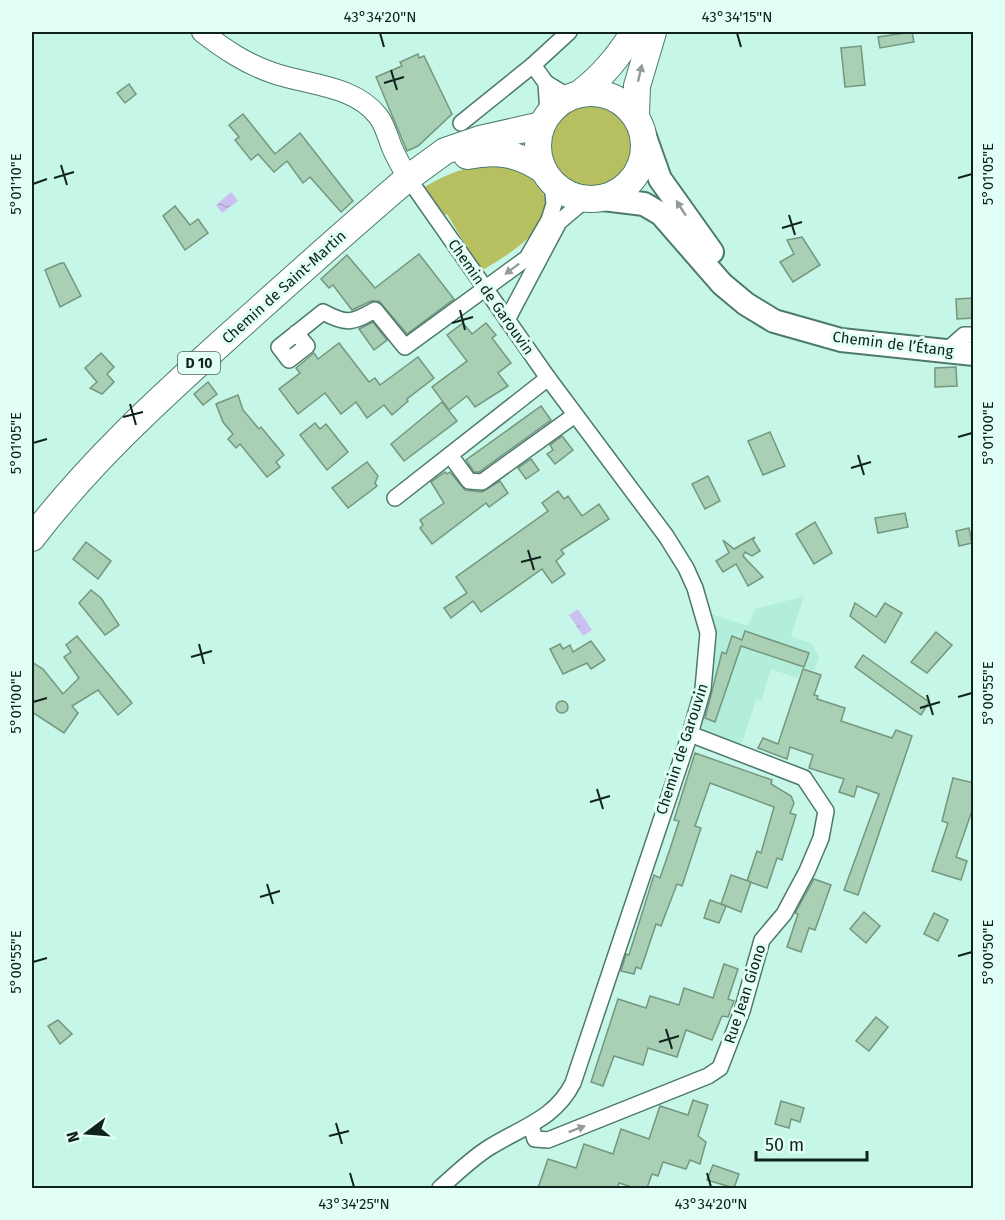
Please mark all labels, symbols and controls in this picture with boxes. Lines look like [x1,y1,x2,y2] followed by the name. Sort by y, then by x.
[344,8,416,26] text: 43°34'20"N
[702,8,772,26] text: 43°34'15"N
[635,63,645,82] one-way arrow
[979,143,997,205] text: 5°01'05"E
[7,153,25,215] text: 5°01'10"E
[675,200,686,217] one-way arrow
[218,227,350,347] street label: Chemin de Saint-Martin
[444,236,538,358] street label: Chemin de Garouvin
[504,263,520,275] one-way arrow
[832,328,955,360] street label: Chemin de l’Étang
[178,352,220,374] road number: D 10
[979,401,997,465] text: 5°01'00"E
[7,412,25,474] text: 5°01'05"E
[979,661,997,725] text: 5°00'55"E
[7,670,25,734] text: 5°01'00"E
[652,681,712,817] street label: Chemin de Garouvin
[979,920,997,984] text: 5°00'50"E
[7,930,25,994] text: 5°00'55"E
[720,942,770,1046] street label: Rue Jean Giono
[57,1103,117,1163] north arrow
[569,1124,587,1134] one-way arrow
[756,1124,867,1162] scale bar
[62,1129,84,1145] text: N
[765,1134,804,1156] text: 50 m
[318,1195,390,1213] text: 43°34'25"N
[675,1195,747,1213] text: 43°34'20"N

